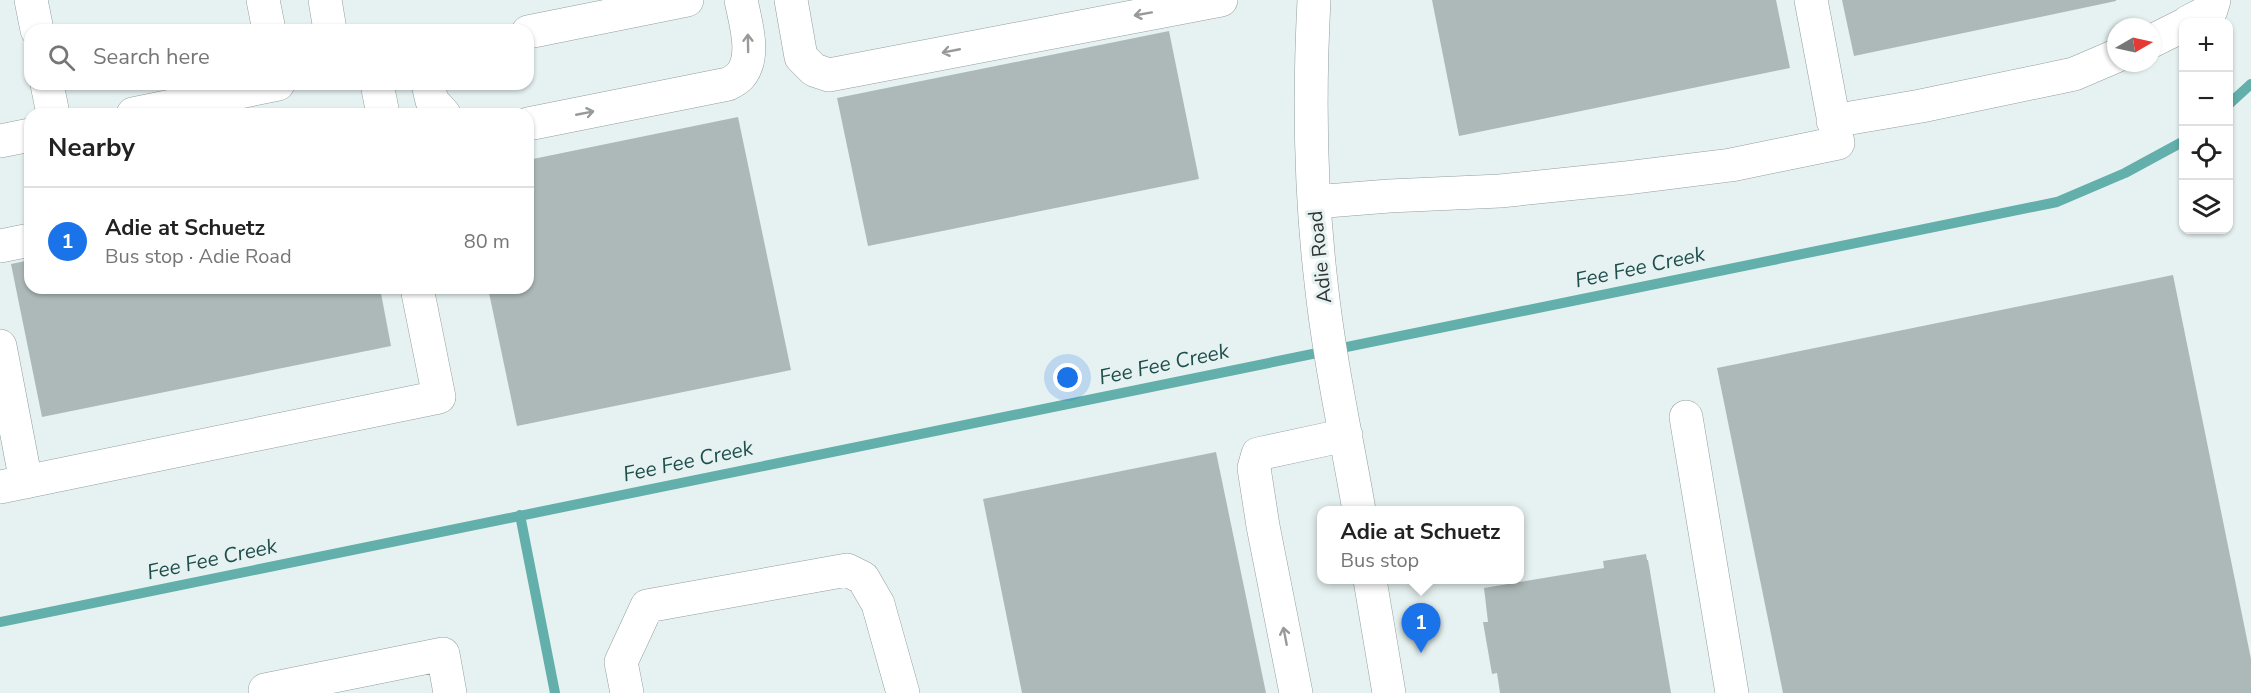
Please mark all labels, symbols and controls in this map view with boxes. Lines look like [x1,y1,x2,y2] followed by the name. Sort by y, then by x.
[1133,9,1153,20] one-way arrow
[2107,18,2161,72] north arrow
[2179,18,2233,234] map controls
[2179,18,2233,72] button: +
[24,24,534,90] search box
[742,34,753,54] one-way arrow
[45,41,78,74] icon: search
[93,42,210,72] text: Search here
[942,46,961,57] one-way arrow
[2179,72,2233,126] button: −
[575,107,595,118] one-way arrow
[2179,126,2233,180] button: locate
[48,130,135,165] text: Nearby
[2179,180,2233,234] button: layers
[1302,209,1338,305] street label: Adie Road
[105,213,265,243] text: Adie at Schuetz
[62,228,74,255] text: 1
[464,228,510,255] text: 80 m
[1573,239,1708,294] water label: Fee Fee Creek
[105,243,292,270] text: Bus stop · Adie Road
[1097,336,1232,391] water label: Fee Fee Creek
[1053,363,1082,392] your location
[621,433,756,488] water label: Fee Fee Creek
[1317,506,1524,584] popup
[1340,517,1501,547] text: Adie at Schuetz
[145,531,280,586] water label: Fee Fee Creek
[1340,547,1419,574] text: Bus stop
[1402,604,1440,653] pin: 1
[1279,626,1290,646] one-way arrow

